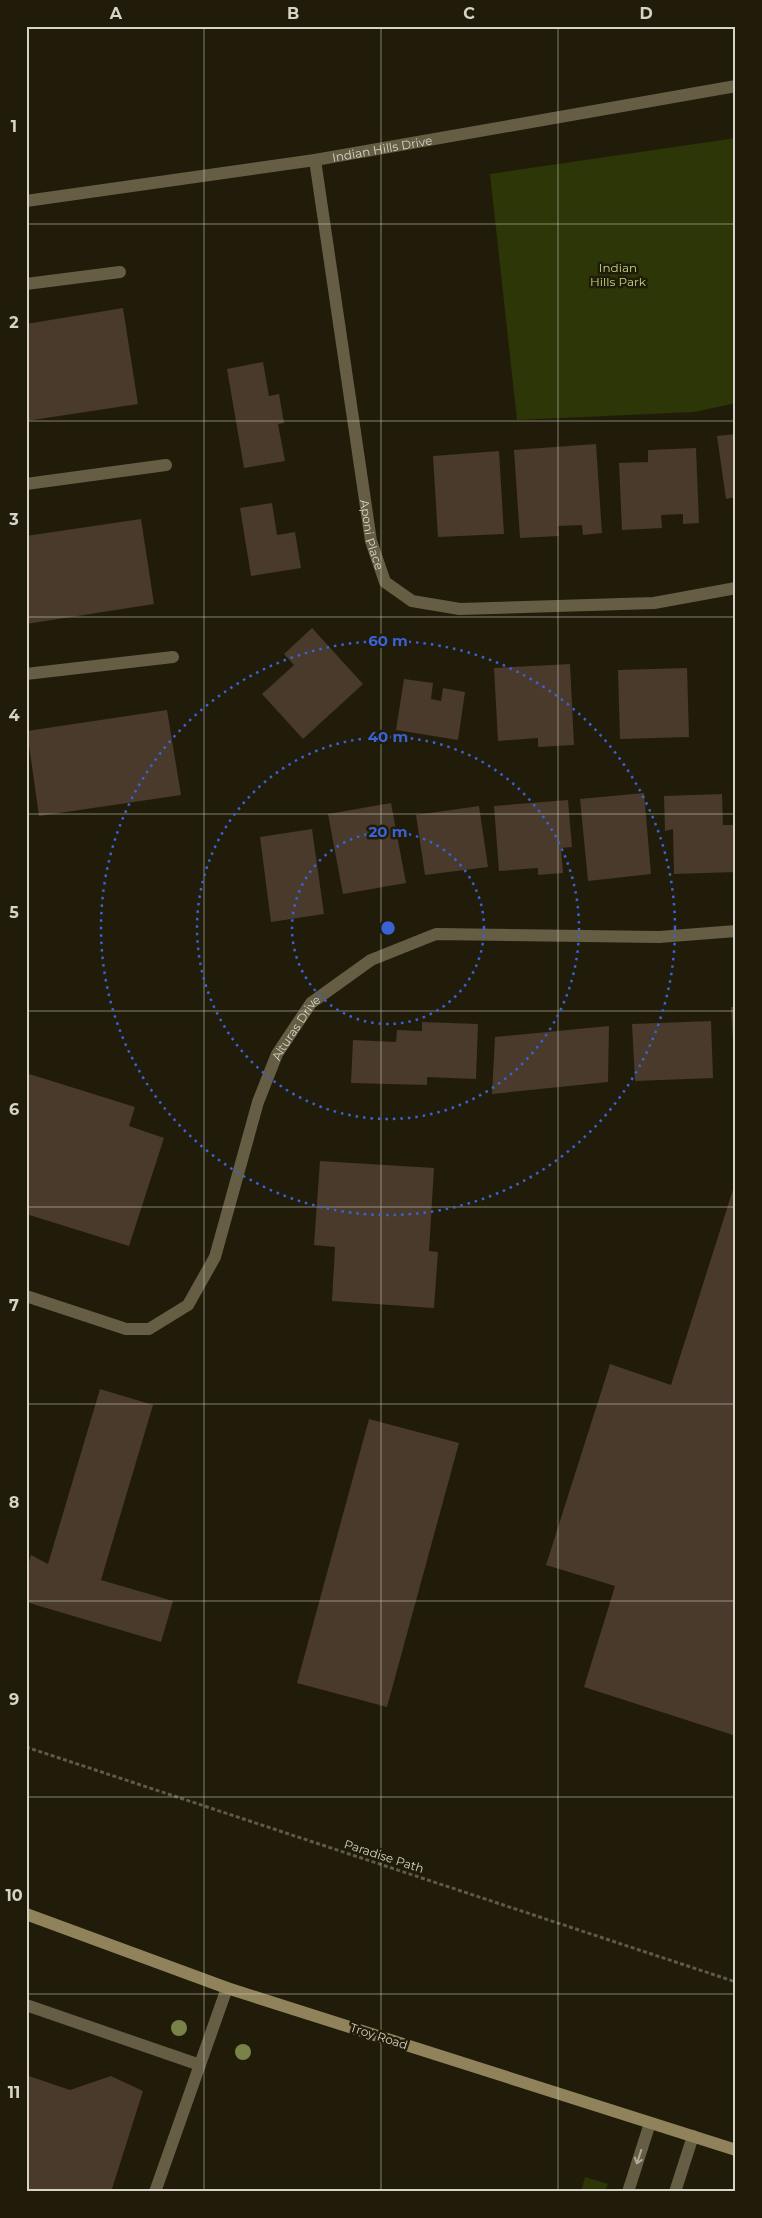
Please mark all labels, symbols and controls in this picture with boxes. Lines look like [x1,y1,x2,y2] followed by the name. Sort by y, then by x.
[109,4,123,23] text: A
[287,4,299,23] text: B
[463,4,475,23] text: C
[639,4,653,23] text: D
[11,117,17,136] text: 1
[331,132,433,164] street label: Indian Hills Drive
[590,260,647,289] park label: Indian Hills Park
[9,313,19,332] text: 2
[357,498,388,572] street label: Aponi Place
[8,510,19,529] text: 3
[368,631,408,650] text: 60 m
[8,706,20,725] text: 4
[368,727,408,746] text: 40 m
[368,822,408,841] text: 20 m
[9,903,19,922] text: 5
[379,919,397,937] centre of rings
[268,991,323,1062] street label: Alturas Drive
[9,1100,19,1119] text: 6
[9,1296,19,1315] text: 7
[9,1493,19,1512] text: 8
[9,1690,19,1709] text: 9
[342,1836,426,1876] street label: Paradise Path
[5,1886,23,1905] text: 10
[348,2020,410,2052] street label: Troy Road
[8,2083,20,2102] text: 11
[633,2149,643,2165] one-way arrow

